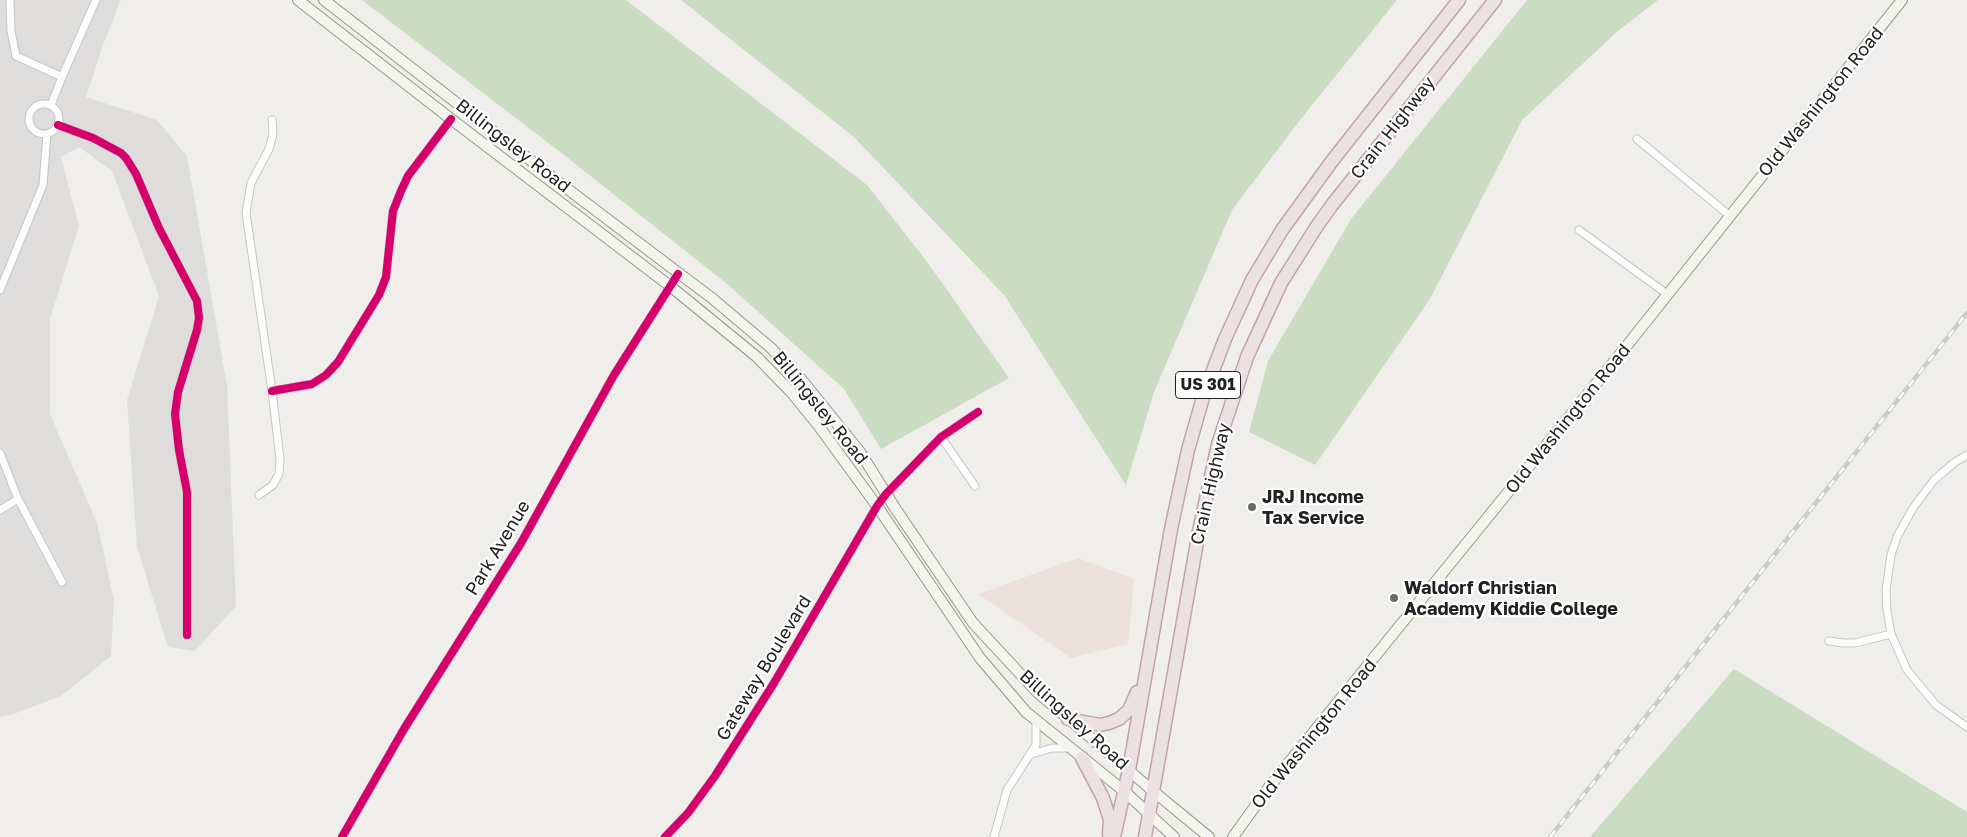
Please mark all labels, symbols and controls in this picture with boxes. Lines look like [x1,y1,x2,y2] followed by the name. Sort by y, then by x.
[1754,23,1888,181] street label: Old Washington Road
[1346,72,1440,184] street label: Crain Highway
[451,95,575,197] street label: Billingsley Road
[1501,340,1635,498] street label: Old Washington Road
[768,347,872,469] street label: Billingsley Road
[1176,372,1240,398] road number: US 301
[1187,421,1235,547] street label: Crain Highway
[1262,486,1364,528] place label: JRJ Income Tax Service
[461,497,535,599] street label: Park Avenue
[1246,501,1258,513] marker: JRJ Income Tax Service
[1404,577,1618,620] place label: Waldorf Christian Academy Kiddie College
[712,591,816,745] street label: Gateway Boulevard
[1388,592,1400,604] marker: Waldorf Christian Academy Kiddie College
[1247,655,1381,813] street label: Old Washington Road
[1015,665,1133,775] street label: Billingsley Road

